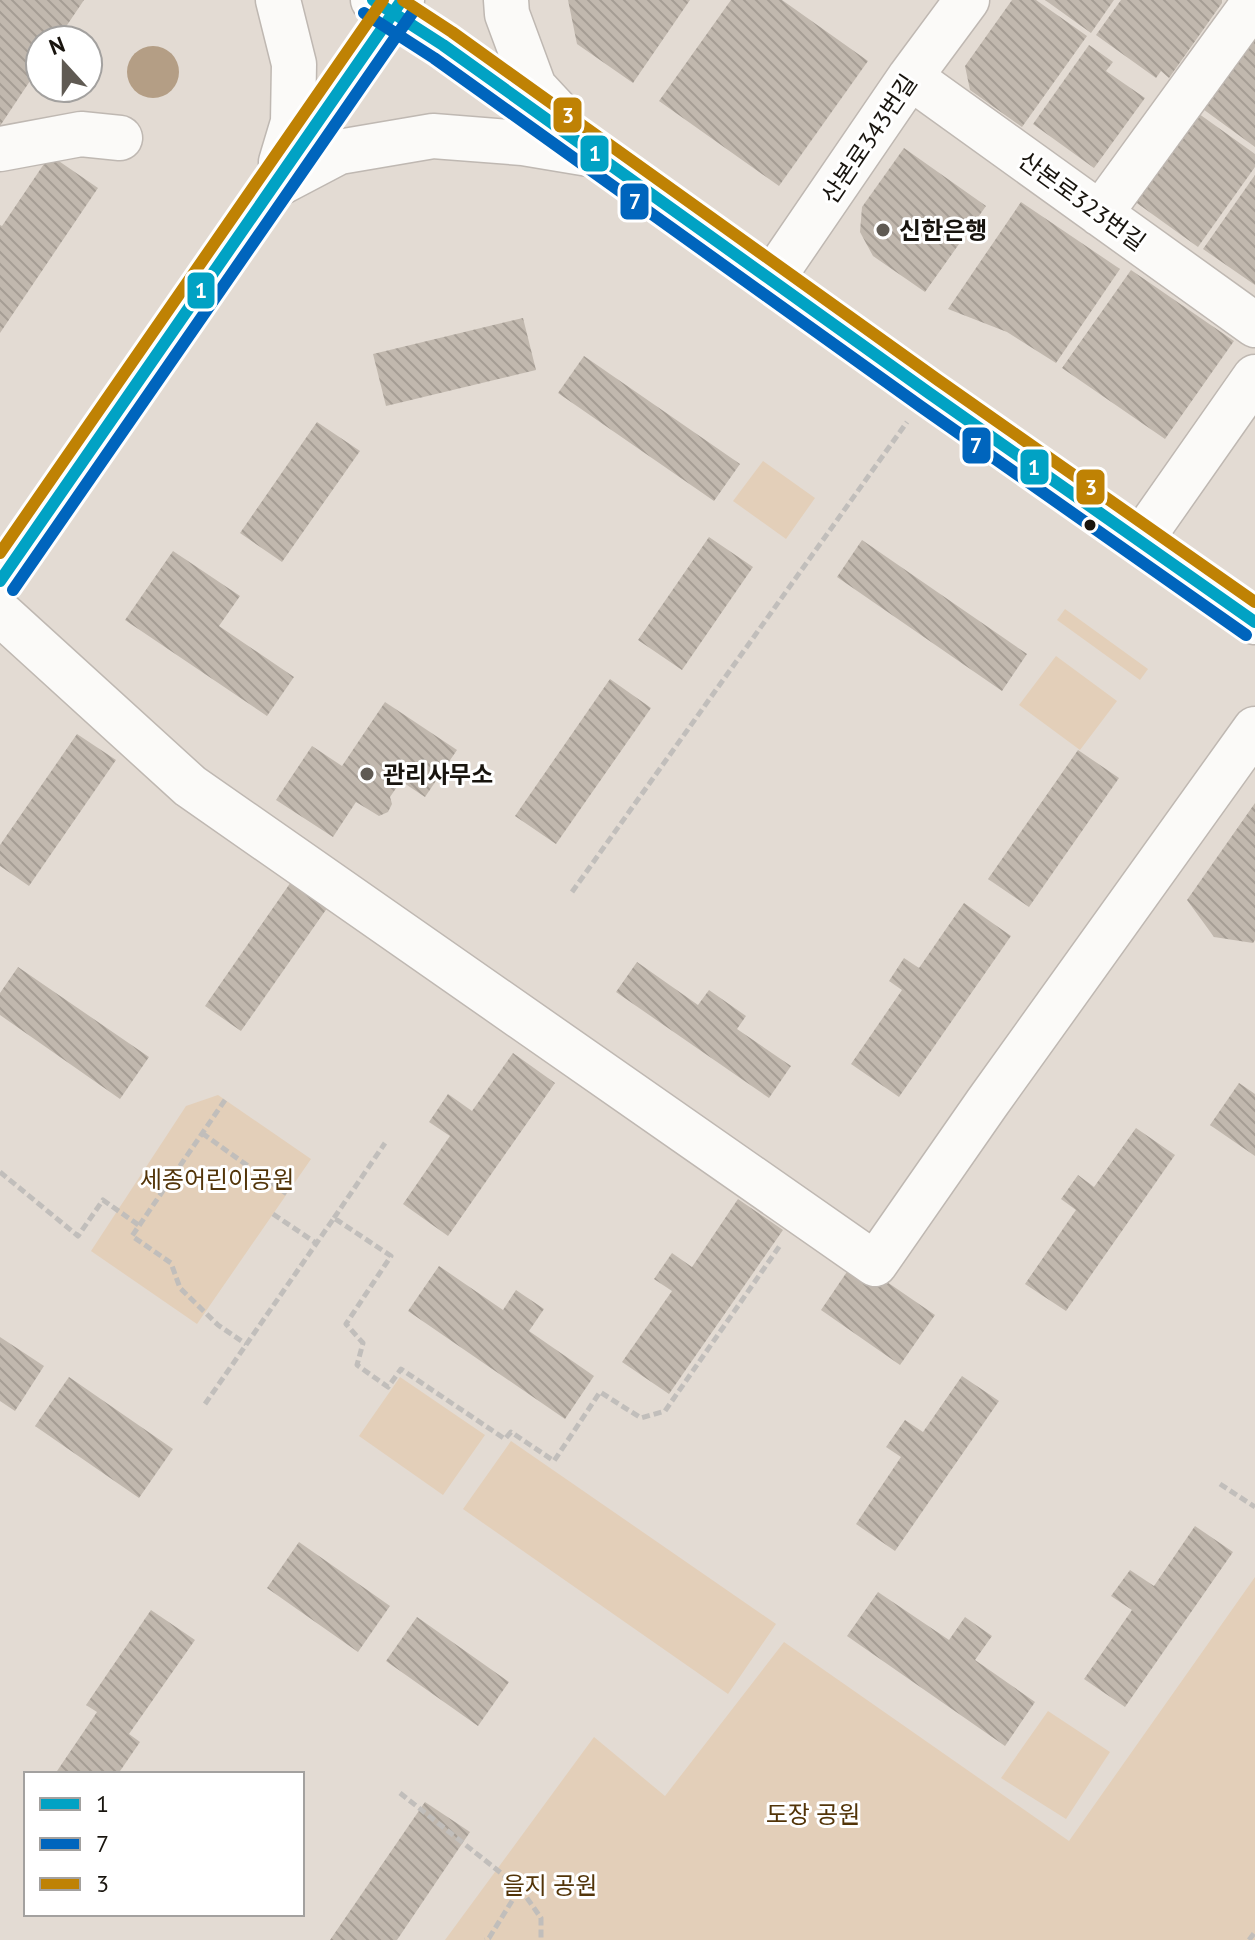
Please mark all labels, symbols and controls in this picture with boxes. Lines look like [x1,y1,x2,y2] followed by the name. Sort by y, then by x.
[24,24,104,104] north arrow
[45,30,69,61] text: N
[814,68,924,210] street label: 산본로343번길
[552,96,583,134] line badge: 3
[562,101,574,129] text: 3
[579,134,610,173] line badge: 1
[589,139,601,167] text: 1
[1012,144,1152,258] street label: 산본로323번길
[619,182,650,221] line badge: 7
[629,187,641,215] text: 7
[899,215,987,246] place label: 신한은행
[874,221,892,239] marker: 신한은행
[186,271,216,310] line badge: 1
[195,276,207,304] text: 1
[961,426,992,465] line badge: 7
[970,431,982,459] text: 7
[1019,448,1050,486] line badge: 1
[1028,453,1040,481] text: 1
[1075,468,1106,506] line badge: 3
[1085,473,1097,501] text: 3
[1082,517,1098,533] unlabelled marker
[383,759,493,790] place label: 관리사무소
[358,765,376,783] marker: 관리사무소
[140,1164,294,1195] park label: 세종어린이공원
[24,1772,304,1916] legend
[96,1788,109,1819] text: 1
[766,1799,860,1830] park label: 도장 공원
[96,1828,109,1859] text: 7
[96,1868,109,1899] text: 3
[503,1870,597,1901] park label: 을지 공원

